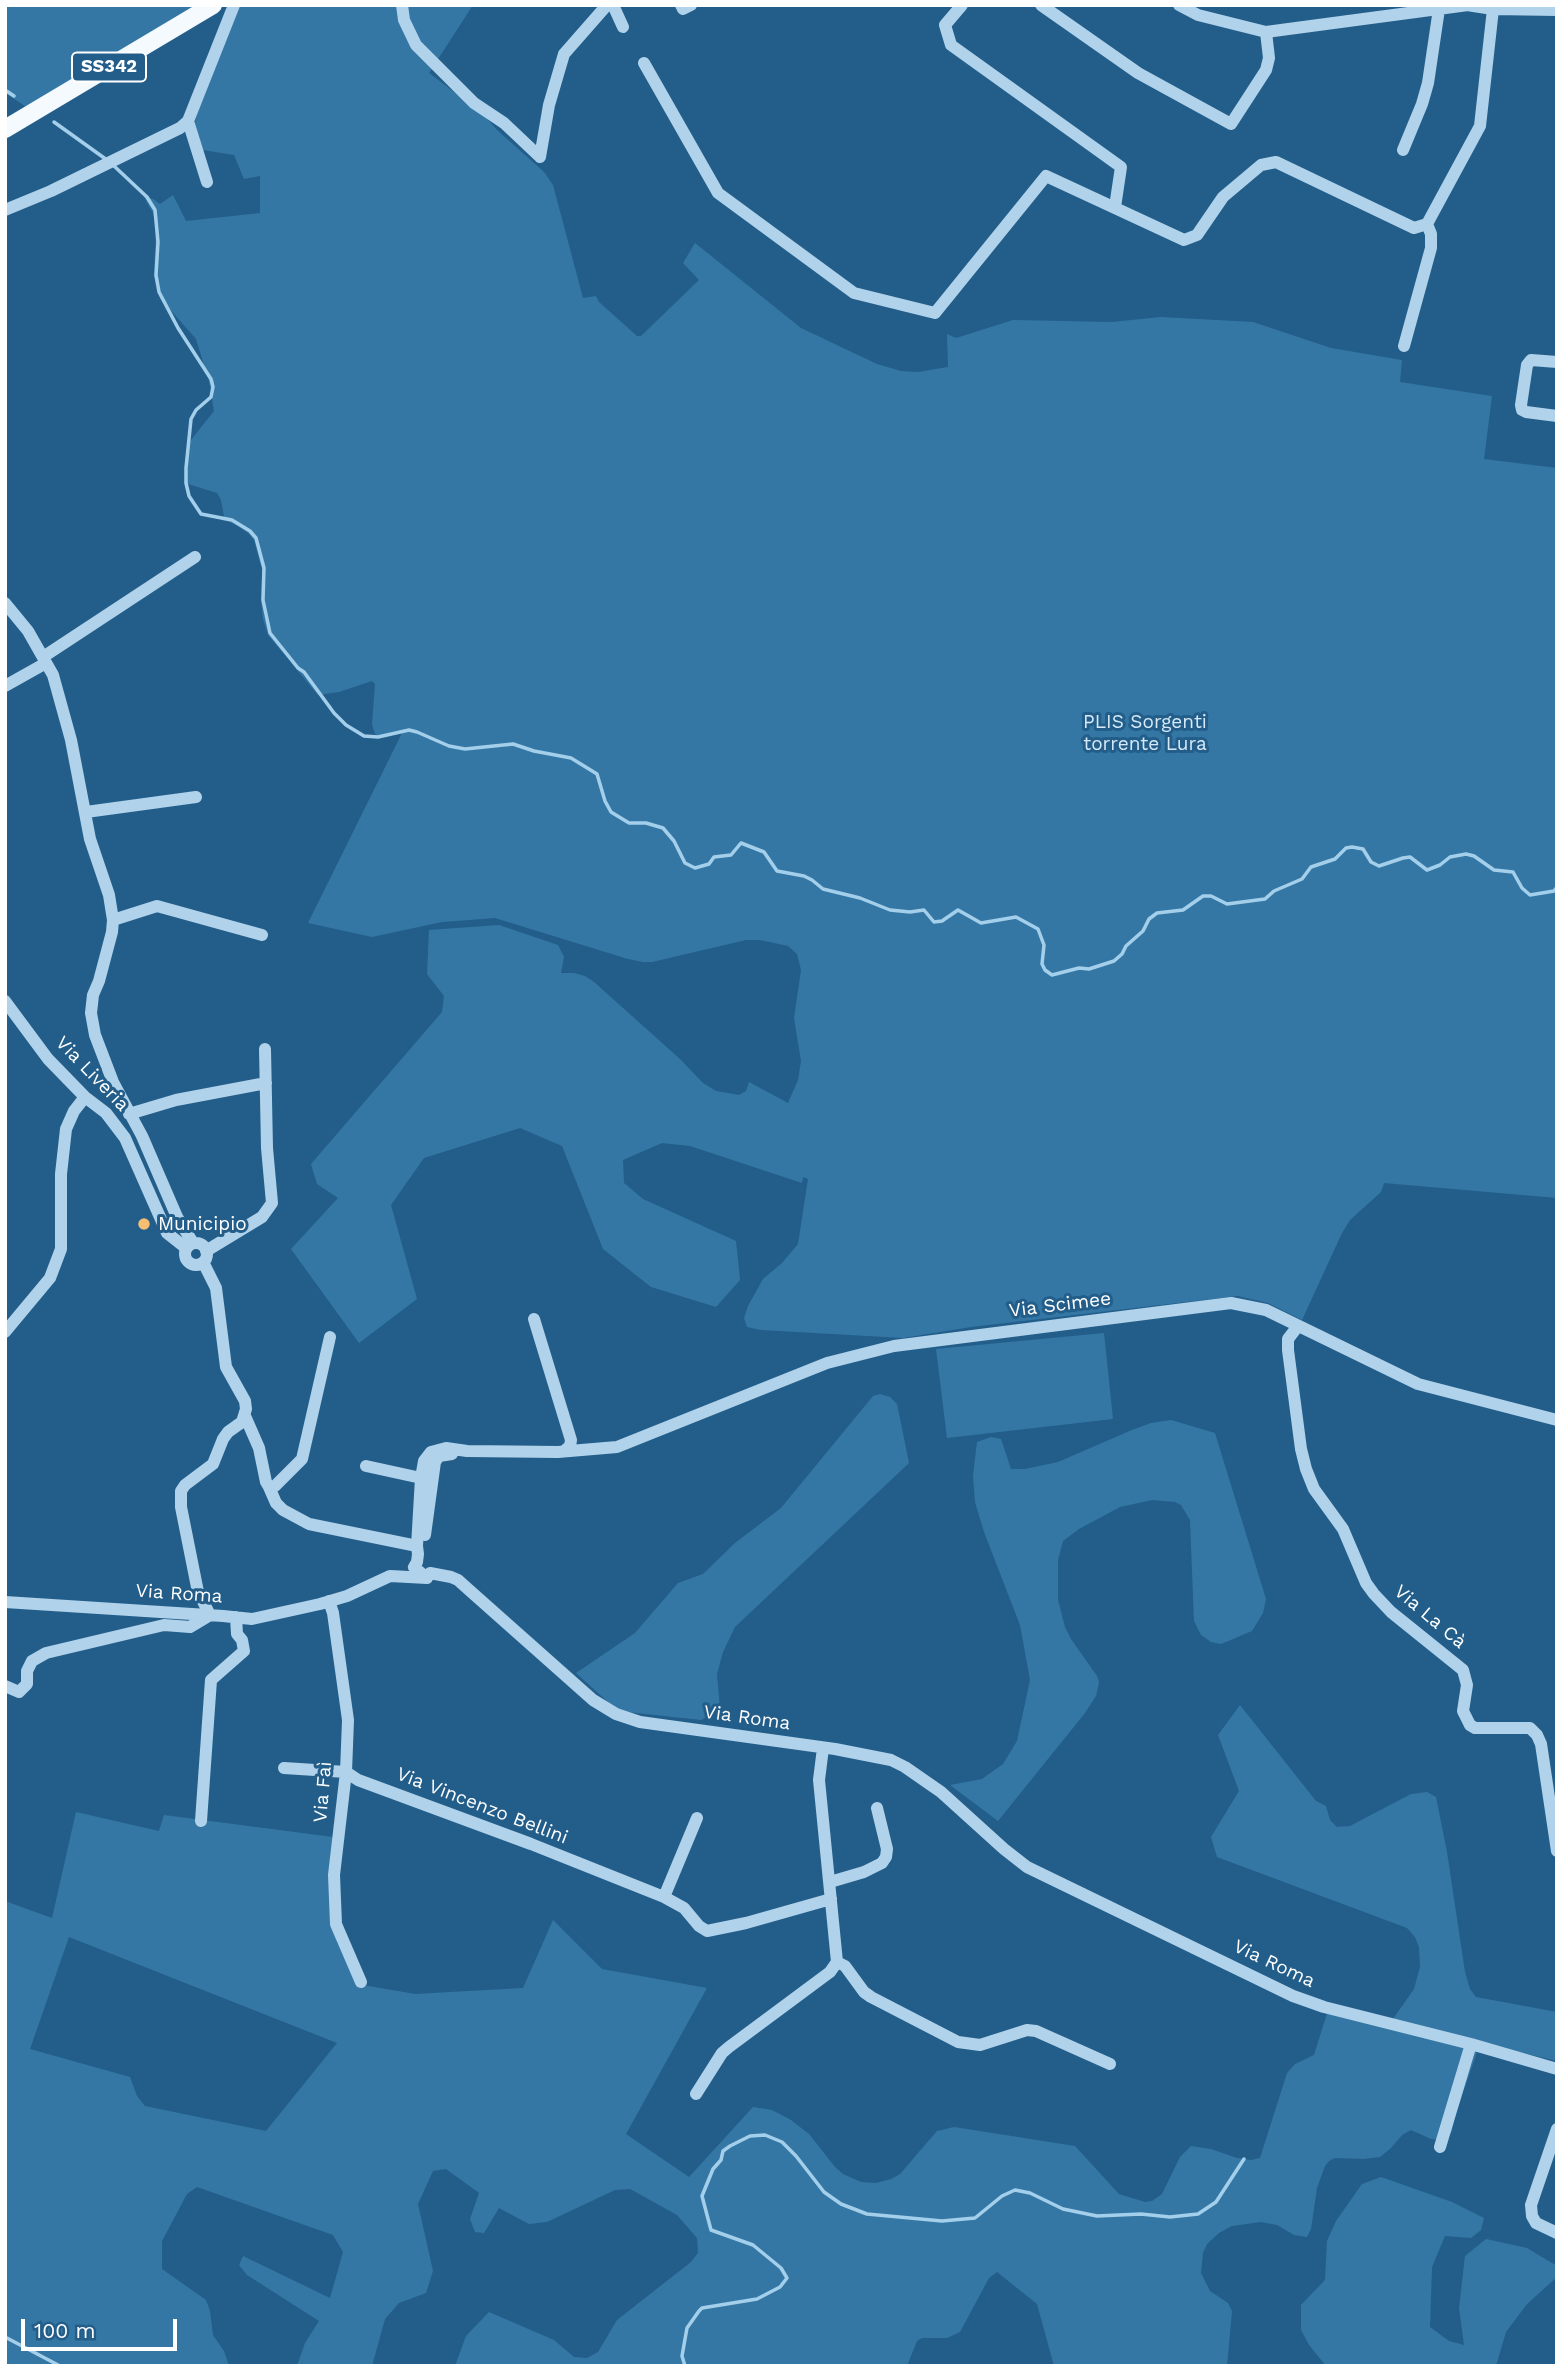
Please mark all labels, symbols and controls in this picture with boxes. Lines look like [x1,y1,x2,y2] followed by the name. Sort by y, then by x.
[72,52,146,82] road number: SS342
[1083,711,1207,755] park label: PLIS Sorgenti torrente Lura
[51,1032,133,1116] street label: Via Liveria
[158,1213,247,1235] place label: Municipio
[136,1216,152,1232] marker: Municipio
[1008,1287,1112,1323] street label: Via Scimee
[135,1580,223,1608] street label: Via Roma
[1389,1580,1471,1654] street label: Via La Cà
[702,1701,792,1735] street label: Via Roma
[309,1761,337,1823] street label: Via Faì
[393,1763,571,1849] street label: Via Vincenzo Bellini
[1230,1935,1318,1993] street label: Via Roma
[24,2304,180,2348] scale bar
[34,2318,96,2343] text: 100 m

